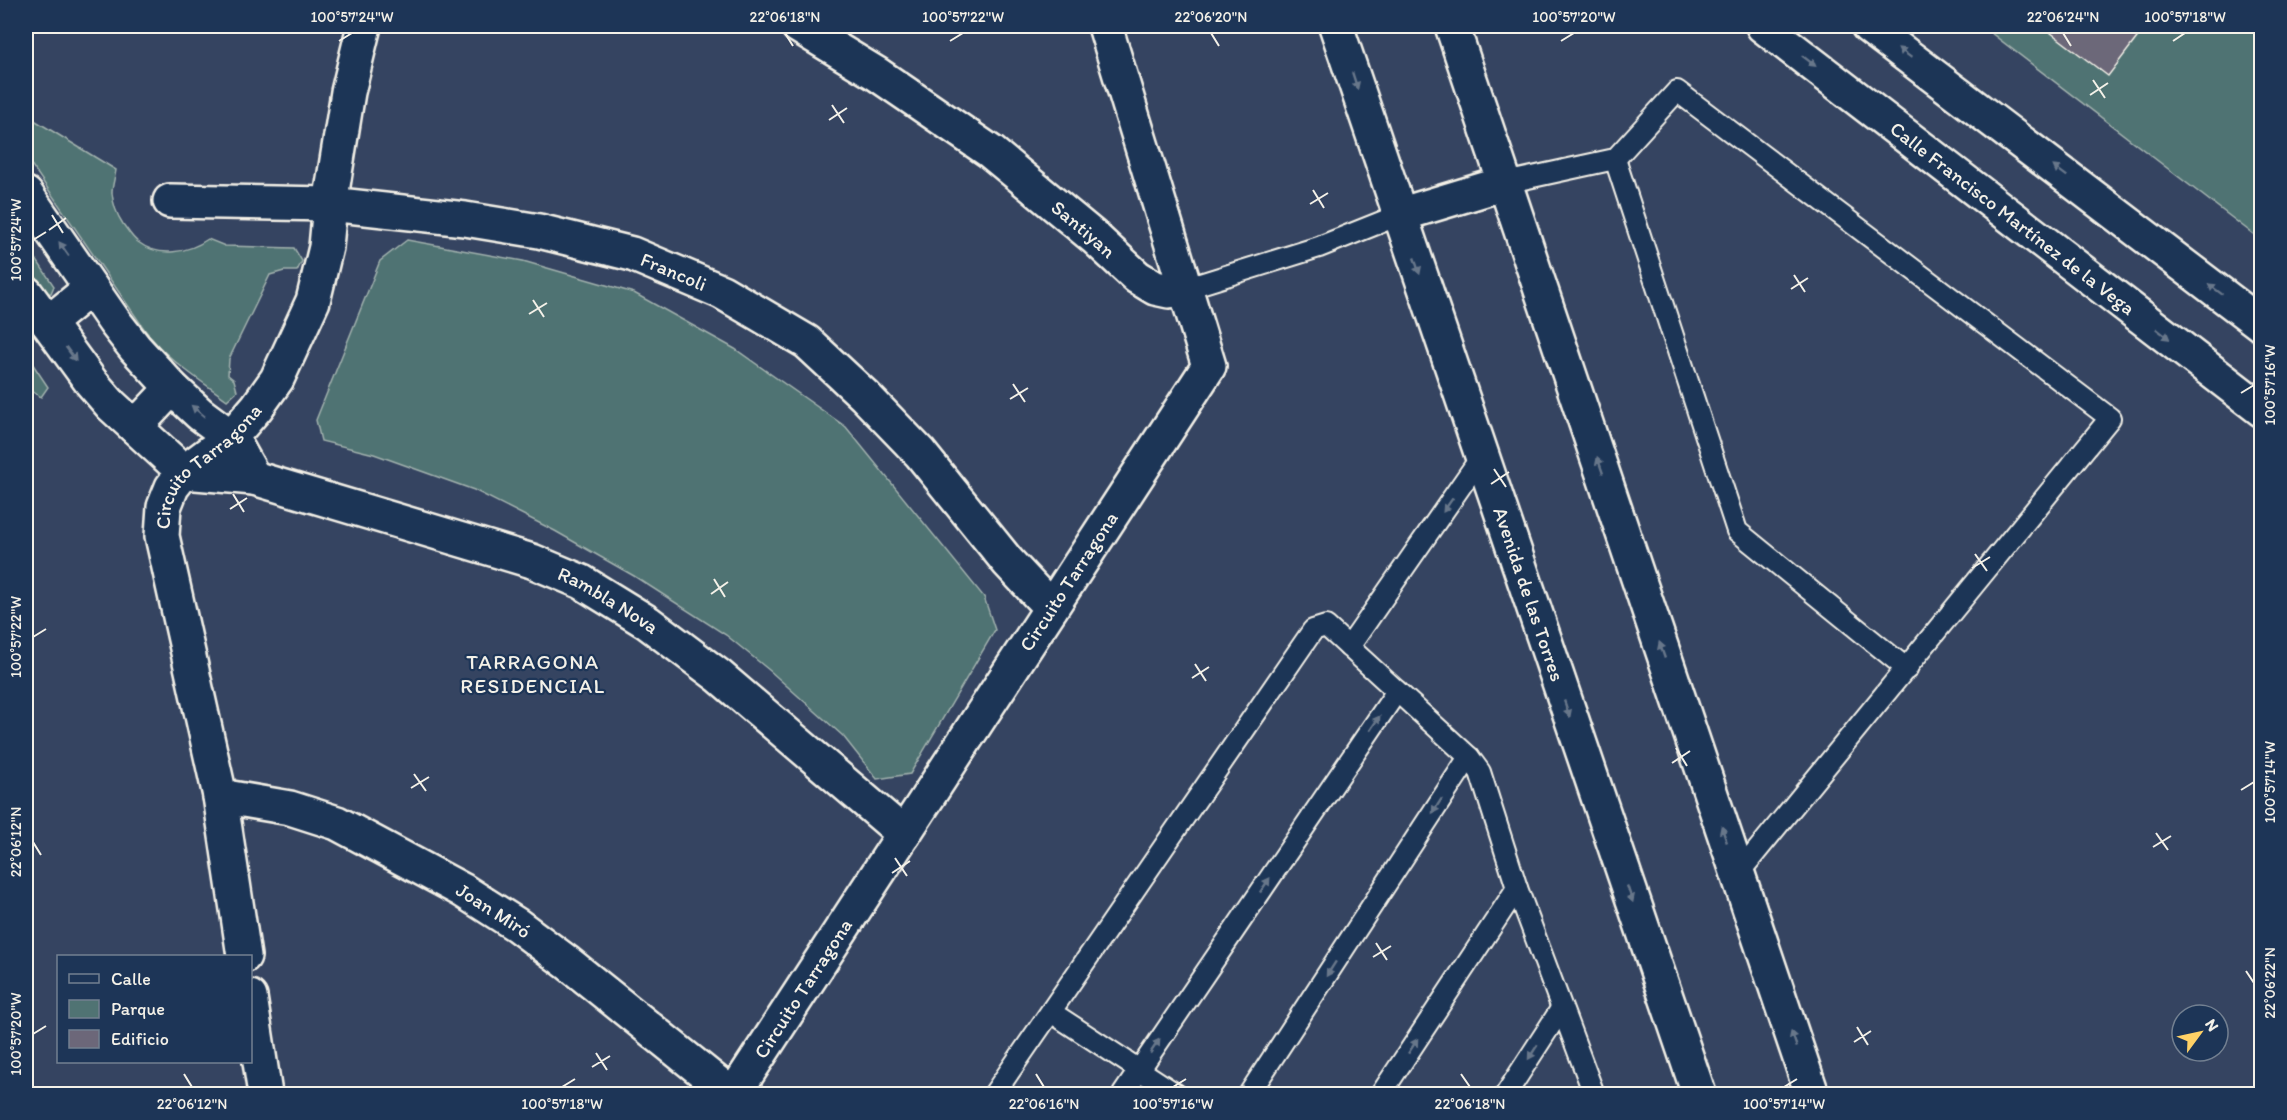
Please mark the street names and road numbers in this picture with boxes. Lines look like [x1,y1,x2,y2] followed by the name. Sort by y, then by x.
[1885,116,2140,320] street label: Calle Francisco Martínez de la Vega
[1047,195,1121,263] street label: Santiyan
[637,247,710,296] street label: Francoli
[150,398,267,530] street label: Circuito Tarragona
[1488,504,1570,684] street label: Avenida de las Torres
[1014,507,1123,656] street label: Circuito Tarragona
[554,561,664,639] street label: Rambla Nova
[452,878,536,943] street label: Joan Miró
[749,914,857,1063] street label: Circuito Tarragona

